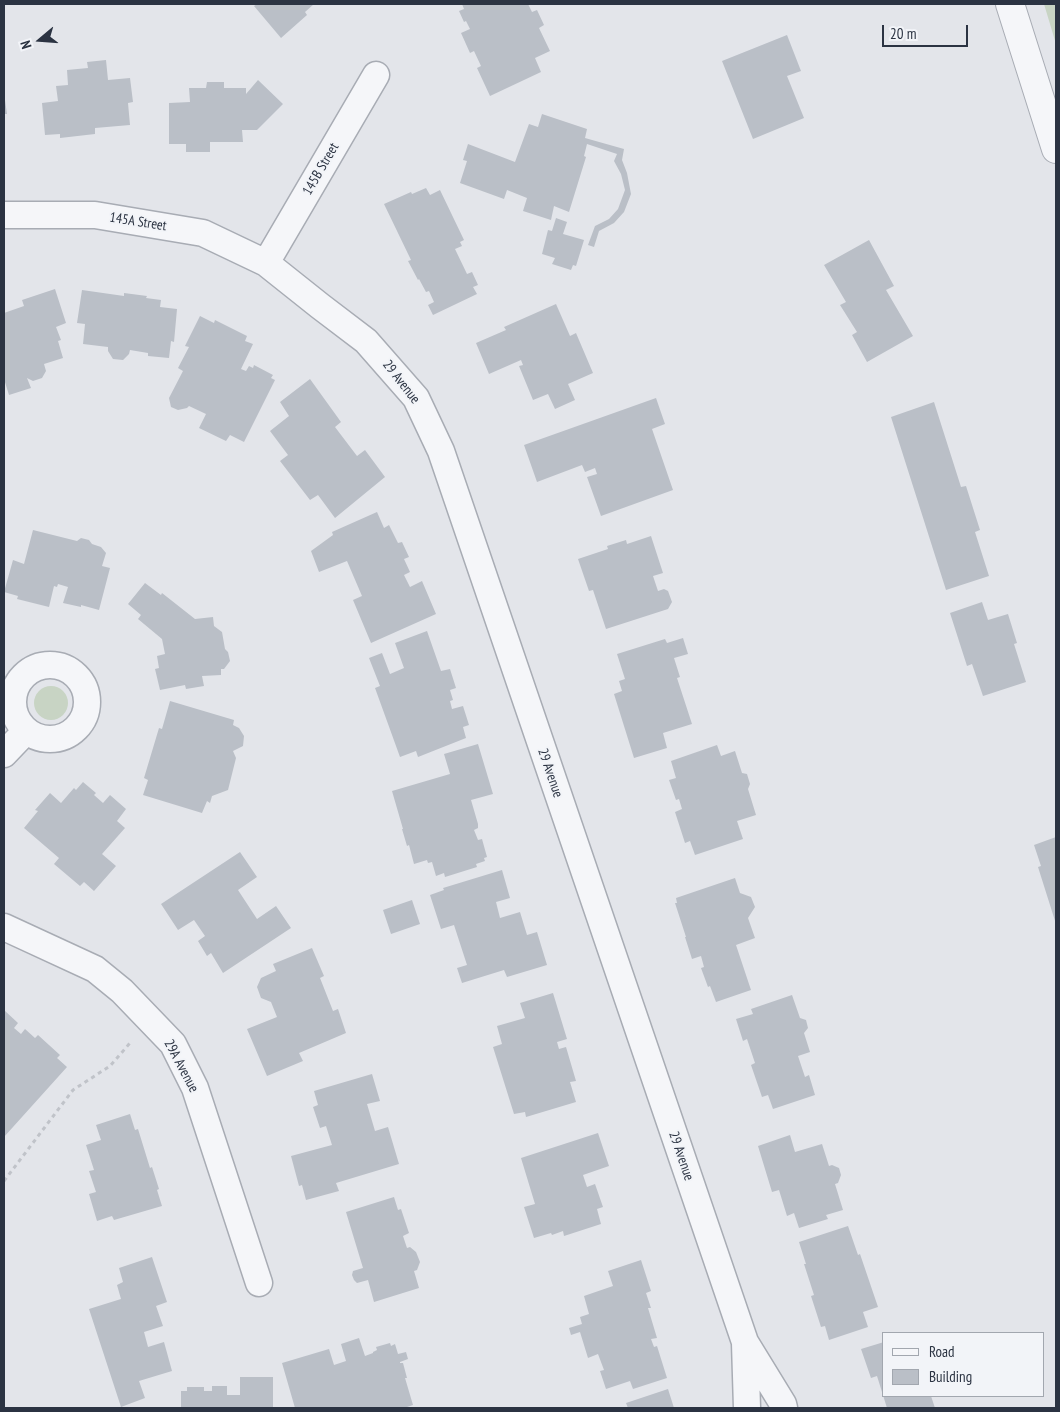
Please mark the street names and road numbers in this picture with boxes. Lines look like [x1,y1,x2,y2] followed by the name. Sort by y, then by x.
[299,140,343,198] street label: 145B Street
[108,209,168,235] street label: 145A Street
[379,357,423,407] street label: 29 Avenue
[534,746,566,800] street label: 29 Avenue
[160,1037,202,1095] street label: 29A Avenue
[665,1129,697,1183] street label: 29 Avenue

